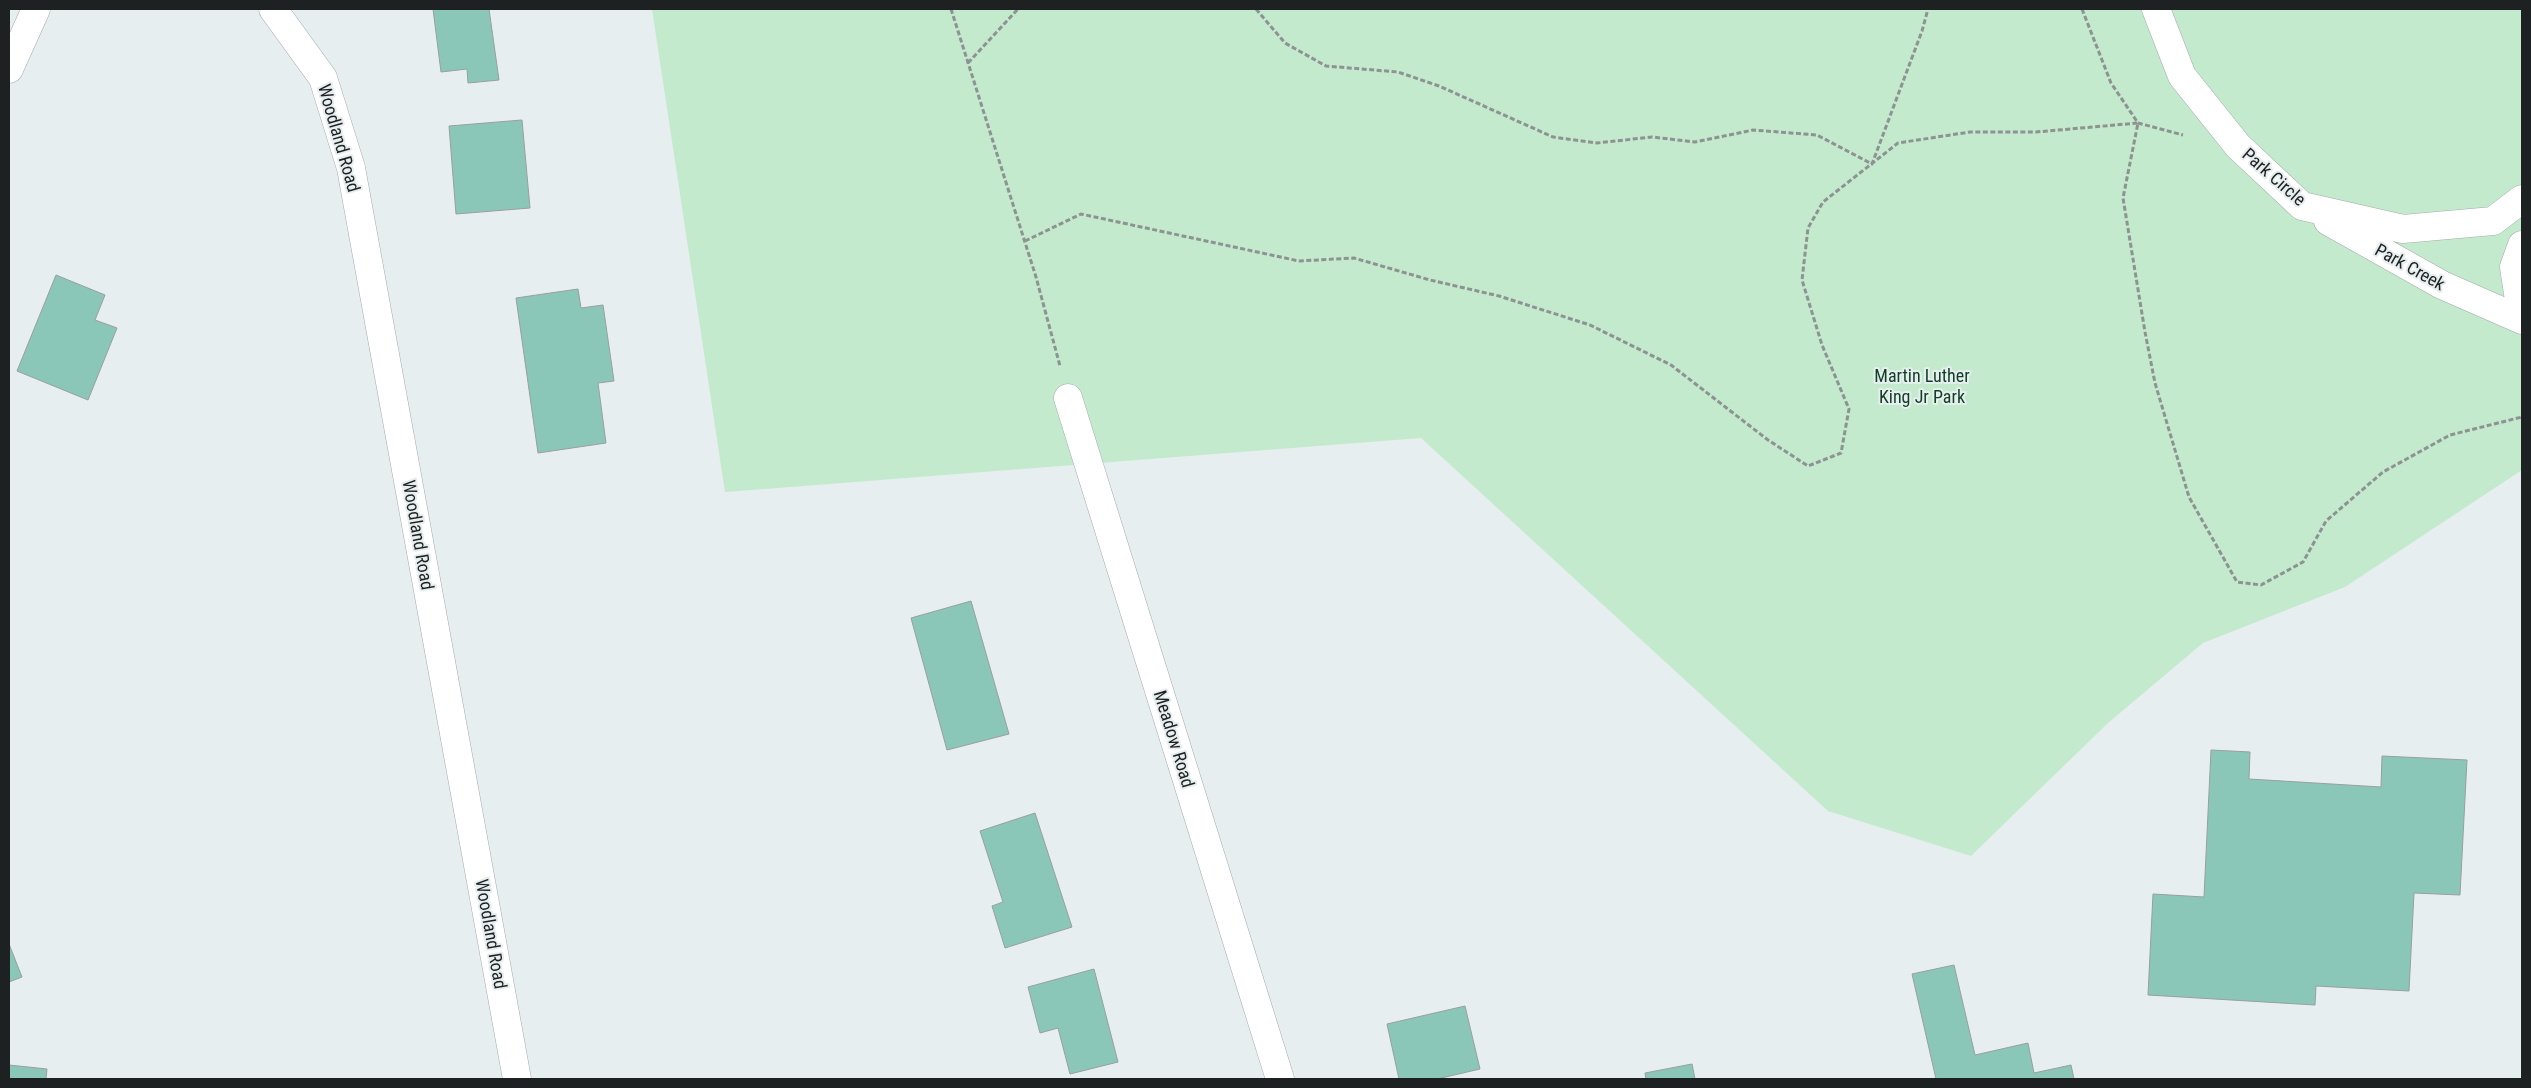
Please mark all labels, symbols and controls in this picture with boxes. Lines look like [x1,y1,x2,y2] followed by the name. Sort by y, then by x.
[314,82,365,194] street label: Woodland Road
[2238,144,2310,210] street label: Park Circle
[2372,239,2449,294] street label: Park Creek
[1874,365,1970,407] park label: Martin Luther King Jr Park
[399,478,438,591] street label: Woodland Road
[1150,688,1199,790] street label: Meadow Road
[472,877,511,990] street label: Woodland Road

